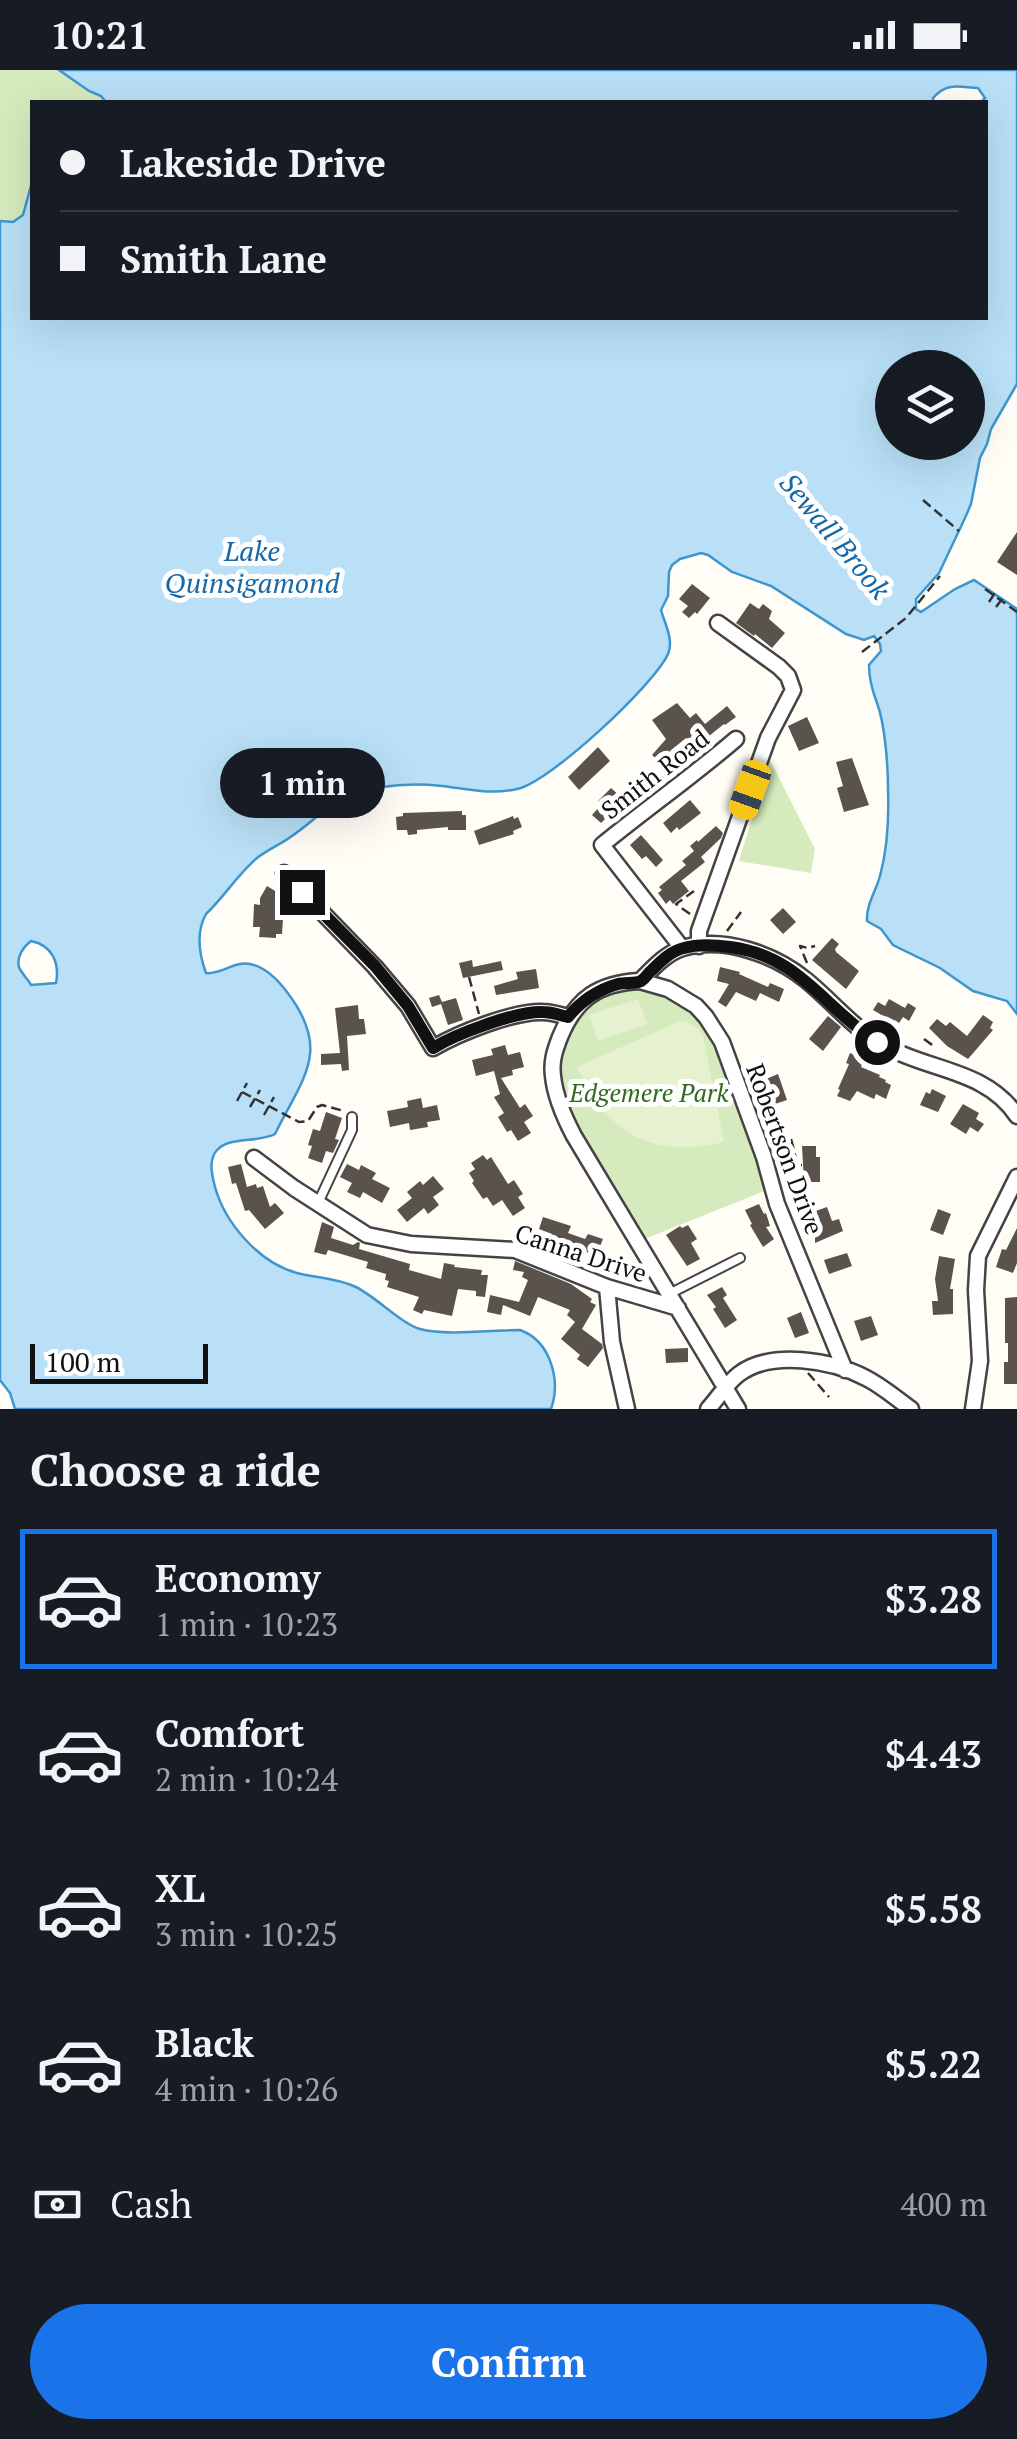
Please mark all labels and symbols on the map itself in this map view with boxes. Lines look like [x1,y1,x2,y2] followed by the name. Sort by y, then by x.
[772,465,899,607] water label: Sewall Brook
[164,532,341,601] water label: Lake Quinsigamond
[594,721,715,826] street label: Smith Road
[220,747,384,817] callout: 1 min
[726,757,774,823] car
[280,870,325,915] route end
[855,1020,900,1065] route start
[739,1059,832,1239] street label: Robertson Drive
[568,1076,729,1109] park label: Edgemere Park
[511,1216,651,1289] street label: Canna Drive
[30,1339,208,1384] scale bar

